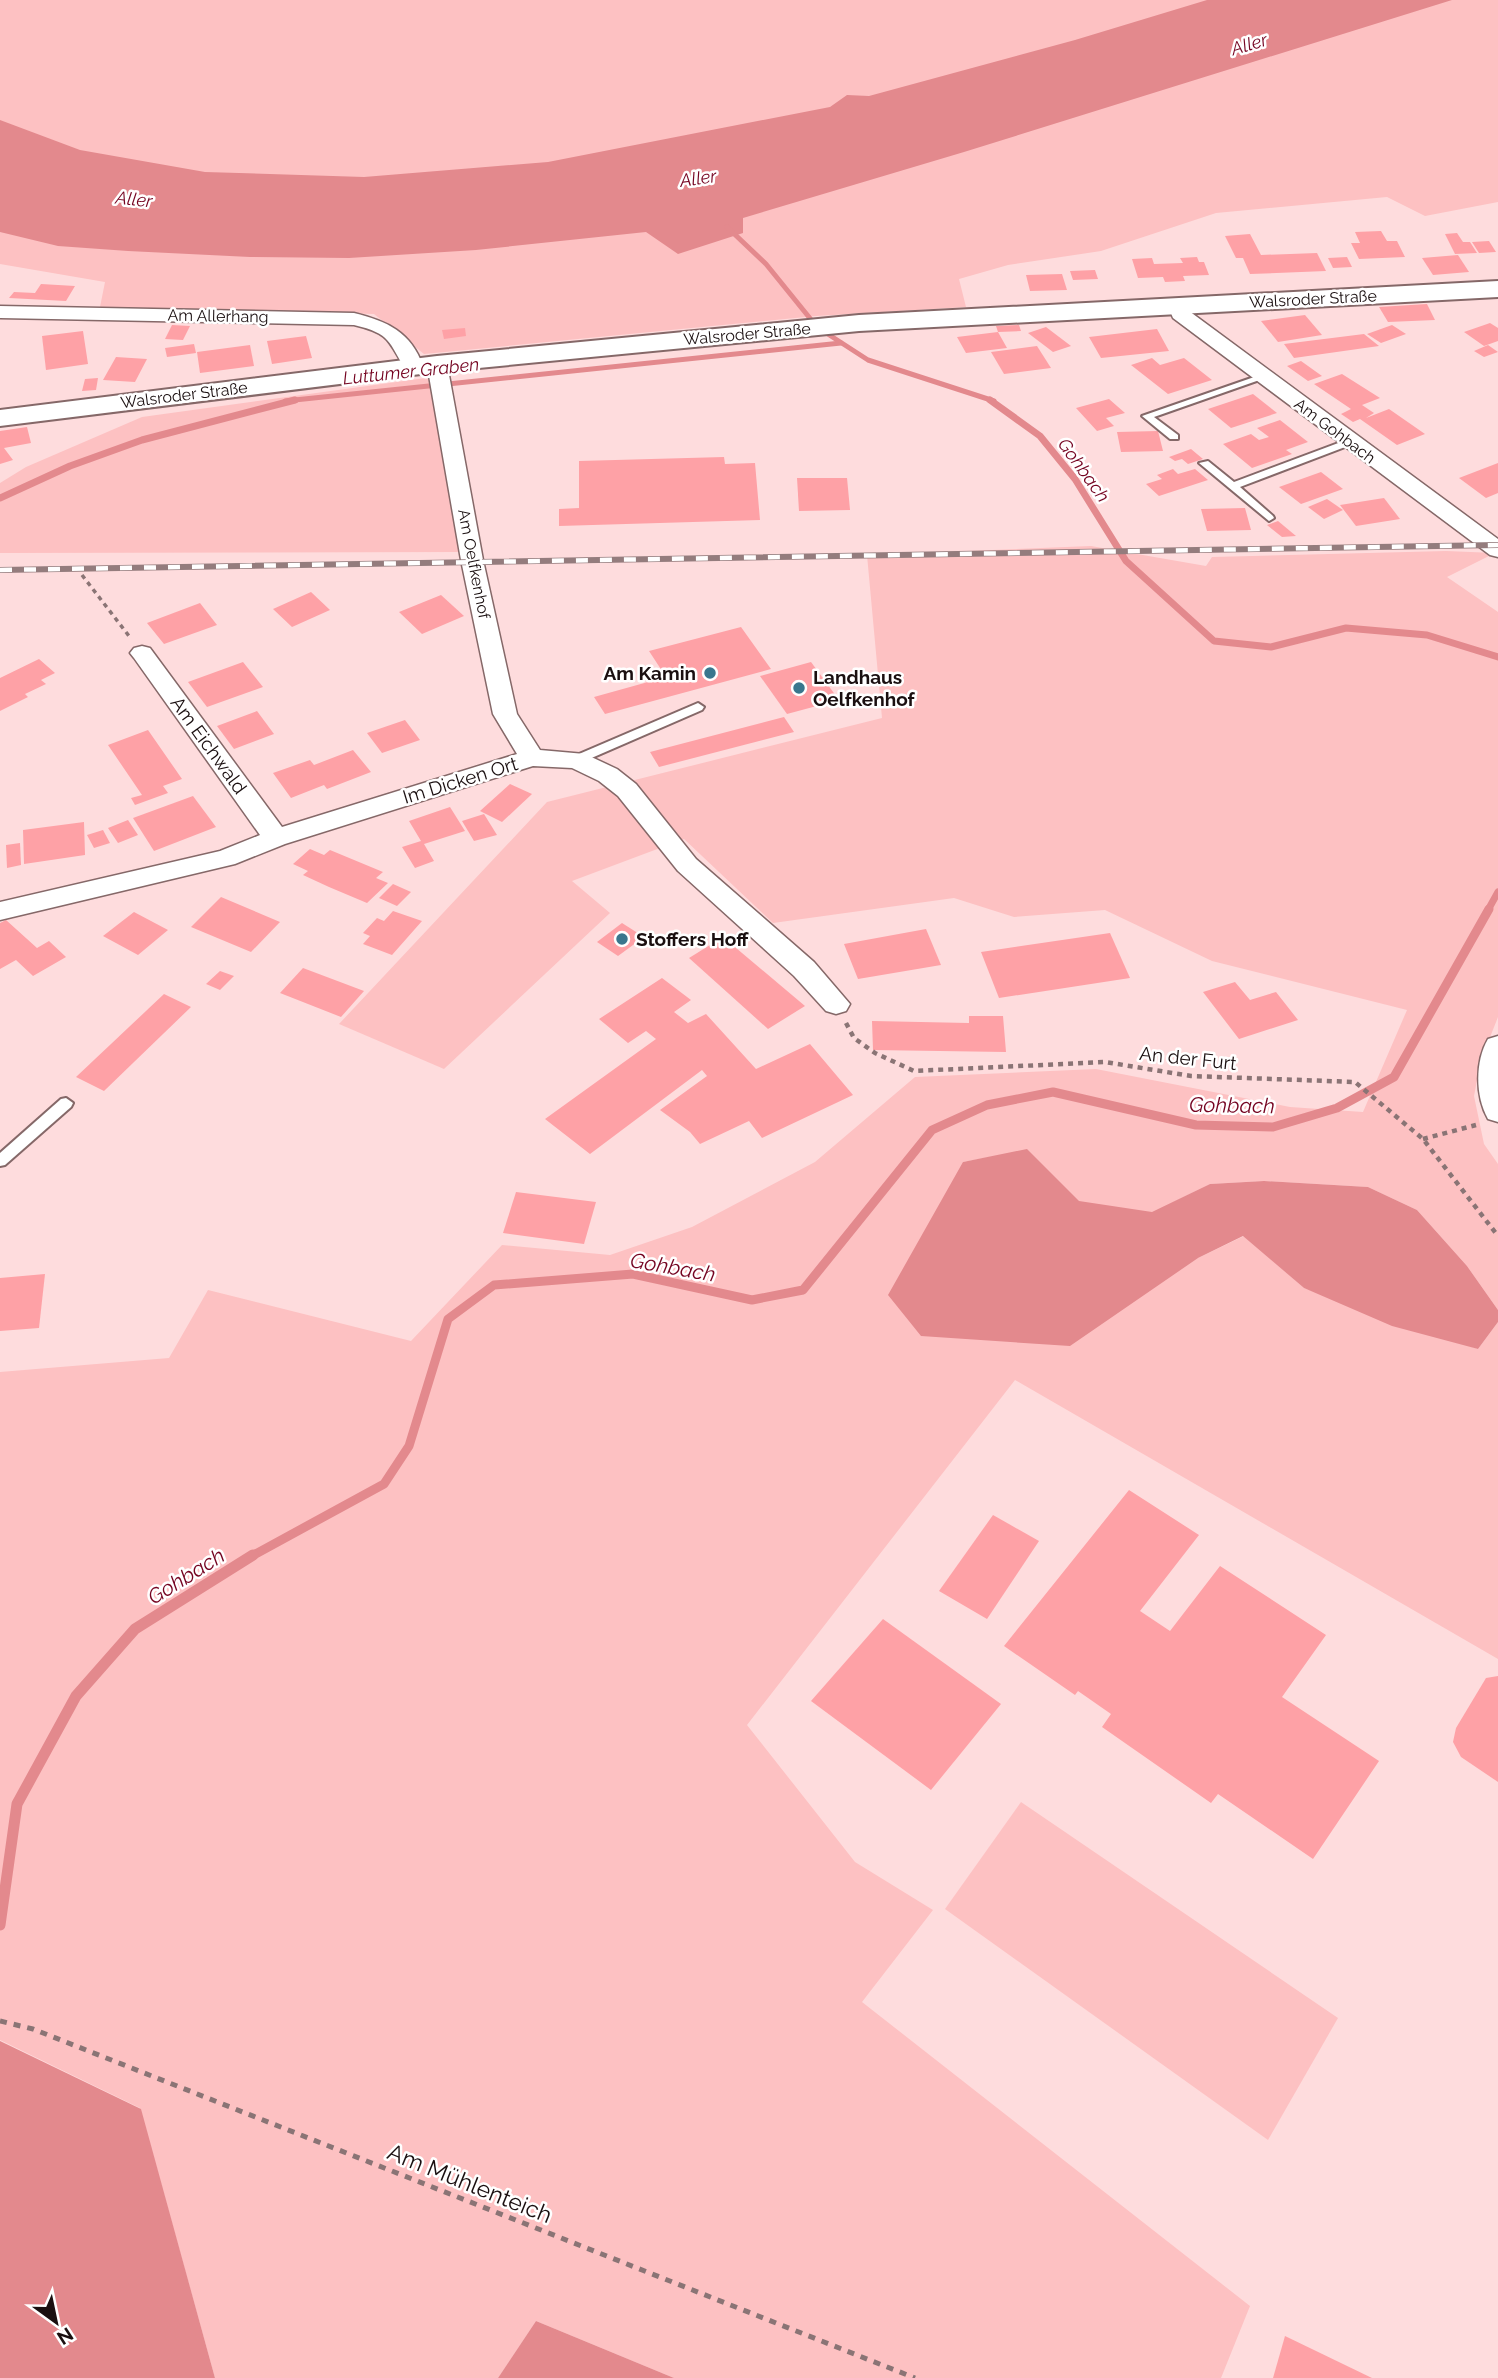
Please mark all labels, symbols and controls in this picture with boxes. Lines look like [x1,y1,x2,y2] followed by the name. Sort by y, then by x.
[1227,28,1270,60] water label: Aller
[677,165,719,191] water label: Aller
[114,187,154,211] water label: Aller
[1249,286,1377,312] street label: Walsroder Straße
[167,306,269,326] street label: Am Allerhang
[683,319,811,349] street label: Walsroder Straße
[342,353,480,389] water label: Luttumer Graben
[119,378,249,412] street label: Walsroder Straße
[1291,394,1379,468] street label: Am Gohbach
[1054,434,1114,506] water label: Gohbach
[454,508,494,621] street label: Am Oelfkenhof
[603,662,696,684] place label: Am Kamin
[702,665,718,681] marker: Am Kamin
[813,666,916,710] place label: Landhaus Oelfkenhof
[791,680,807,696] marker: Landhaus Oelfkenhof
[166,692,252,798] street label: Am Eichwald
[400,752,521,808] street label: Im Dicken Ort
[636,928,749,950] place label: Stoffers Hoff
[614,931,630,947] marker: Stoffers Hoff
[1138,1042,1238,1074] street label: An der Furt
[1189,1092,1275,1118] water label: Gohbach
[628,1247,718,1287] water label: Gohbach
[143,1543,229,1609] water label: Gohbach
[384,2138,556,2228] street label: Am Mühlenteich
[21,2287,91,2357] north arrow
[53,2323,77,2349] text: N

